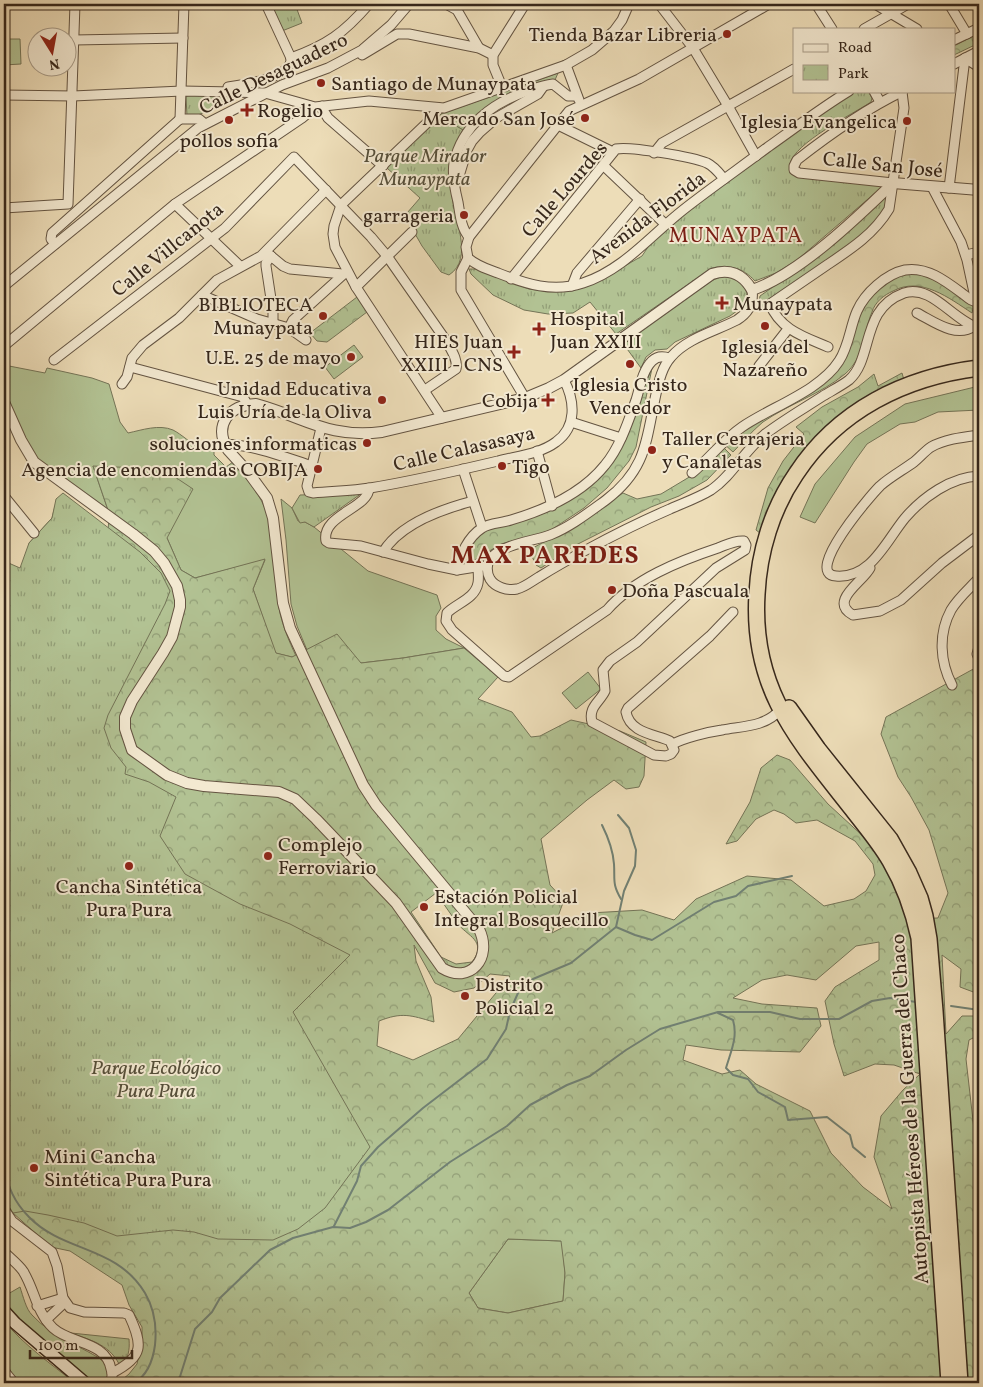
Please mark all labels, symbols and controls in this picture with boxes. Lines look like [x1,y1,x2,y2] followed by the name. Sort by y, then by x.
[528,22,717,50] place label: Tienda Bazar Libreria
[195,27,353,123] street label: Calle Desaguadero
[28,28,78,78] north arrow
[721,28,733,40] marker: Tienda Bazar Libreria
[793,28,956,92] legend
[838,38,872,59] text: Road
[47,53,61,74] text: N
[838,64,869,85] text: Park
[331,71,536,99] place label: Santiago de Munaypata
[315,77,327,89] marker: Santiago de Munaypata
[257,98,323,126] place label: Rogelio
[241,104,253,116] marker: Rogelio
[422,106,575,134] place label: Mercado San José
[741,109,897,137] place label: Iglesia Evangelica
[579,112,591,124] marker: Mercado San José
[223,114,235,126] marker: pollos sofia
[901,115,913,127] marker: Iglesia Evangelica
[180,128,278,156] place label: pollos sofia
[516,136,615,245] street label: Calle Lourdes
[363,143,487,194] park label: Parque Mirador Munaypata
[821,146,944,186] street label: Calle San José
[584,165,712,272] street label: Avenida Florida
[106,197,230,305] street label: Calle Villcanota
[363,203,454,231] place label: garrageria
[458,209,470,221] marker: garrageria
[669,222,803,251] district label: MUNAYPATA
[733,291,833,319] place label: Munaypata
[198,292,313,343] place label: BIBLIOTECA Munaypata
[715,296,729,310] marker: Munaypata
[550,306,642,357] place label: Hospital Juan XXIII
[317,310,329,322] marker: BIBLIOTECA Munaypata
[759,320,771,332] marker: Iglesia del Nazareño
[532,322,546,336] marker: Hospital Juan XXIII
[401,329,503,380] place label: HIES Juan XXIII - CNS
[721,334,809,385] place label: Iglesia del Nazareño
[205,345,341,373] place label: U.E. 25 de mayo
[507,345,521,359] marker: HIES Juan XXIII - CNS
[345,351,357,363] marker: U.E. 25 de mayo
[624,358,636,370] marker: Iglesia Cristo Vencedor
[573,372,687,423] place label: Iglesia Cristo Vencedor
[197,376,372,427] place label: Unidad Educativa Luis Uría de la Oliva
[482,388,538,416] place label: Cobija
[376,394,388,406] marker: Unidad Educativa Luis Uría de la Oliva
[542,394,554,406] marker: Cobija
[391,420,538,480] street label: Calle Calasasaya
[662,426,805,477] place label: Taller Cerrajeria y Canaletas
[149,431,357,459] place label: soluciones informaticas
[361,437,373,449] marker: soluciones informaticas
[646,444,658,456] marker: Taller Cerrajeria y Canaletas
[512,454,550,482] place label: Tigo
[21,457,308,485] place label: Agencia de encomiendas COBIJA
[496,460,508,472] marker: Tigo
[312,463,324,475] marker: Agencia de encomiendas COBIJA
[451,539,639,574] district label: MAX PAREDES
[622,578,749,606] place label: Doña Pascuala
[606,584,618,596] marker: Doña Pascuala
[278,832,376,883] place label: Complejo Ferroviario
[262,850,274,862] marker: Complejo Ferroviario
[123,860,135,872] marker: Cancha Sintética Pura Pura
[56,874,202,925] place label: Cancha Sintética Pura Pura
[434,884,609,935] place label: Estación Policial Integral Bosquecillo
[418,901,430,913] marker: Estación Policial Integral Bosquecillo
[885,933,937,1285] street label: Autopista Héroes de la Guerra del Chaco
[475,972,554,1023] place label: Distrito Policial 2
[459,990,471,1002] marker: Distrito Policial 2
[91,1055,221,1106] park label: Parque Ecológico Pura Pura
[44,1144,212,1195] place label: Mini Cancha Sintética Pura Pura
[28,1162,40,1174] marker: Mini Cancha Sintética Pura Pura
[30,1327,132,1359] scale bar
[38,1336,78,1357] text: 100 m

